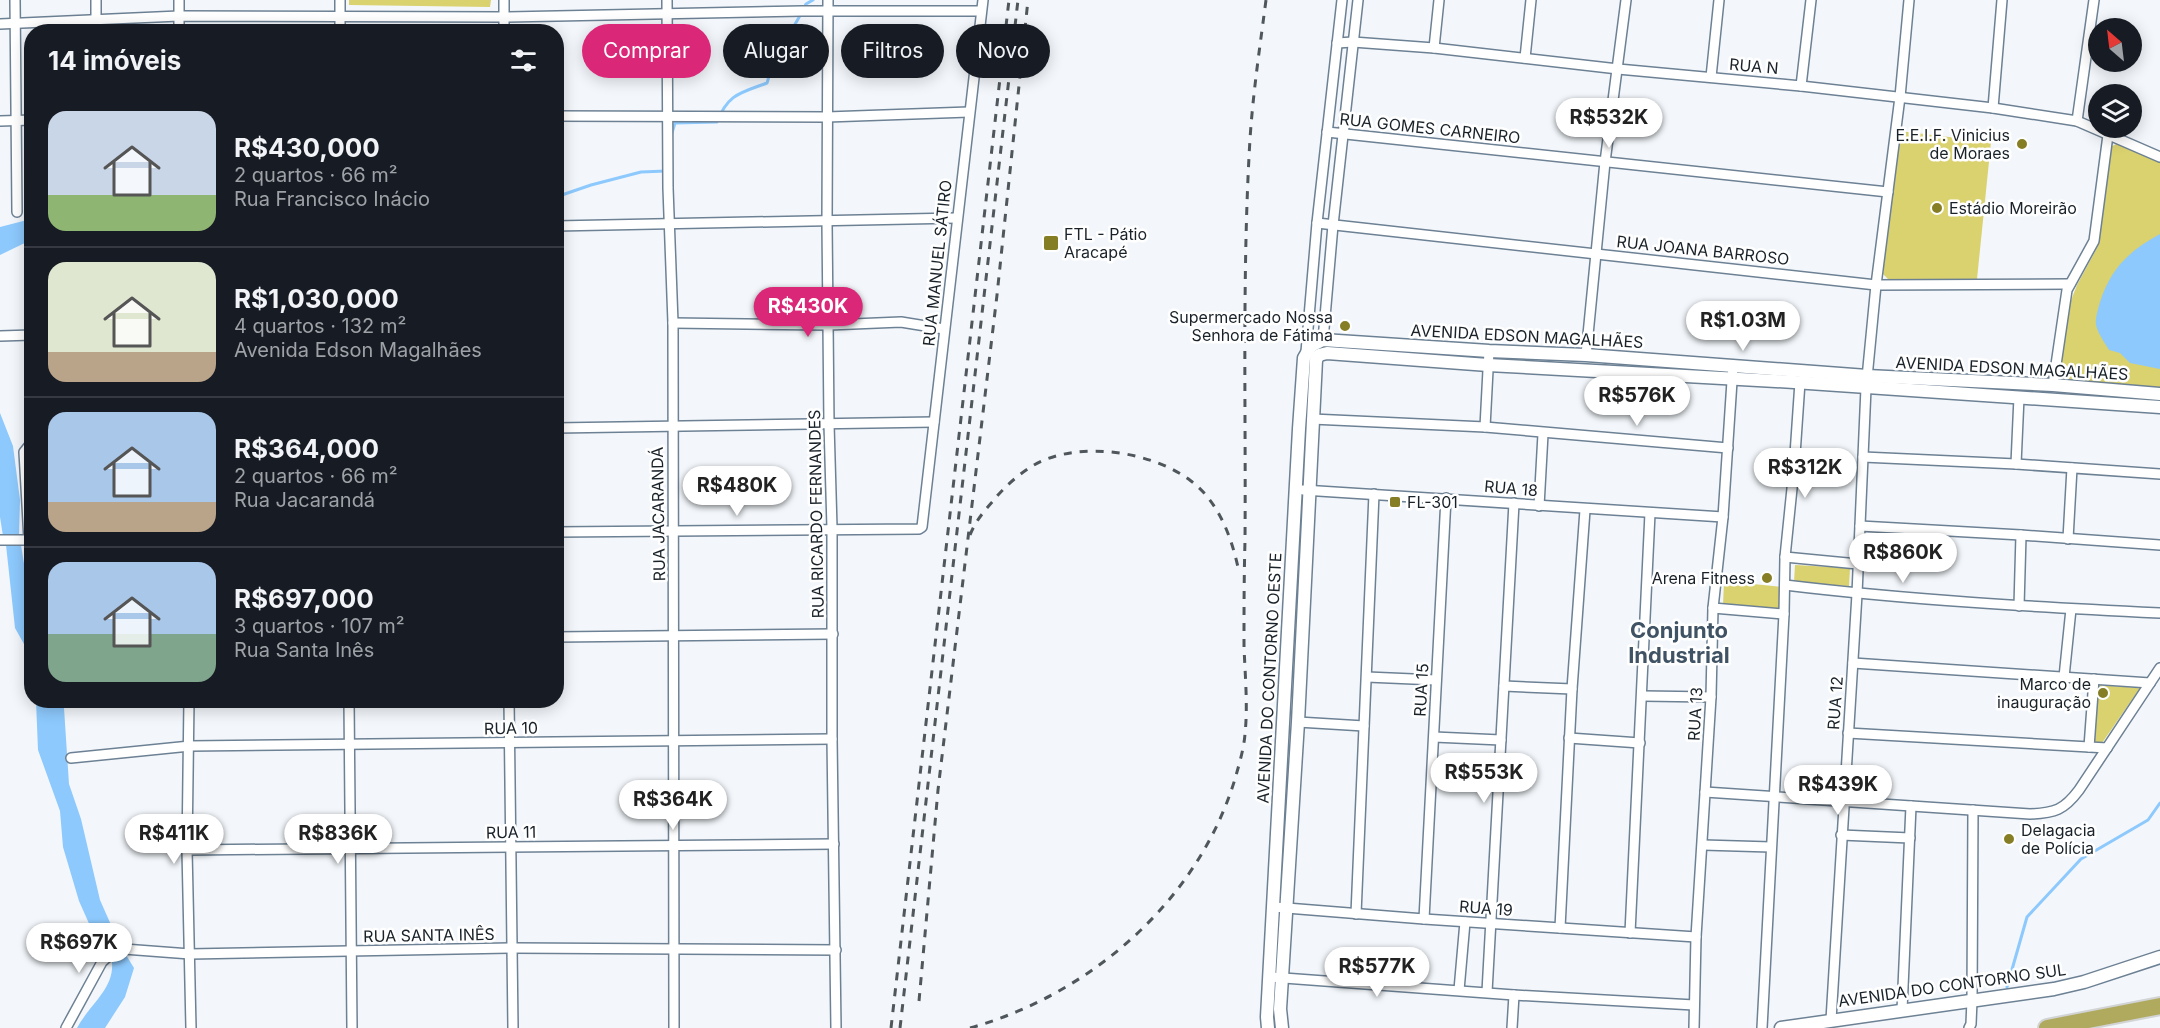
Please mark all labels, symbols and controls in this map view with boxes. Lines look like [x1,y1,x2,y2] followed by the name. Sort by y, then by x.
[2088,18,2142,72] north arrow
[2088,18,2142,138] map controls
[582,24,711,78] chip: Comprar
[723,24,829,78] chip: Alugar
[841,24,944,78] chip: Filtros
[956,24,1050,78] chip: Novo
[507,44,540,77] icon: filters
[48,45,181,76] text: 14 imóveis
[1728,54,1780,78] street label: RUA N
[2088,84,2142,138] button: layers
[1560,98,1658,149] pin: R$532K
[1570,105,1648,129] text: R$532K
[1339,109,1521,147] street label: RUA GOMES CARNEIRO
[1895,125,2010,163] place label: E.E.I.F. Vinicius de Moraes
[234,132,380,163] text: R$430,000
[96,135,168,207] icon: home
[2015,137,2029,151] marker: E.E.I.F. Vinicius de Moraes
[234,163,398,187] text: 2 quartos · 66 m²
[918,179,956,347] street label: RUA MANUEL SÁTIRO
[234,187,430,211] text: Rua Francisco Inácio
[1949,198,2077,218] place label: Estádio Moreirão
[1930,201,1944,215] marker: Estádio Moreirão
[1064,224,1147,262] place label: FTL - Pátio Aracapé
[1616,231,1790,269] street label: RUA JOANA BARROSO
[1042,234,1060,252] marker: FTL - Pátio Aracapé
[234,283,399,314] text: R$1,030,000
[96,286,168,358] icon: home
[759,287,857,338] pin: R$430K
[768,294,848,318] text: R$430K
[1688,301,1798,352] pin: R$1.03M
[1169,307,1333,345] place label: Supermercado Nossa Senhora de Fátima
[1700,308,1786,332] text: R$1.03M
[234,314,406,338] text: 4 quartos · 132 m²
[1338,319,1352,333] marker: Supermercado Nossa Senhora de Fátima
[1410,320,1644,352] street label: AVENIDA EDSON MAGALHÃES
[234,338,482,362] text: Avenida Edson Magalhães
[1895,352,2129,384] street label: AVENIDA EDSON MAGALHÃES
[1588,376,1686,427] pin: R$576K
[1598,383,1676,407] text: R$576K
[804,409,828,619] street label: RUA RICARDO FERNANDES
[234,433,379,464] text: R$364,000
[96,436,168,508] icon: home
[647,447,669,581] street label: RUA JACARANDÁ
[1756,448,1854,499] pin: R$312K
[1768,455,1842,479] text: R$312K
[234,464,398,488] text: 2 quartos · 66 m²
[688,466,786,517] pin: R$480K
[697,473,777,497] text: R$480K
[1483,476,1539,500] street label: RUA 18
[234,488,375,512] text: Rua Jacarandá
[1407,492,1458,512] place label: FL-301
[1388,495,1402,509] marker: FL-301
[1854,533,1952,584] pin: R$860K
[1863,540,1943,564] text: R$860K
[1252,552,1286,804] street label: AVENIDA DO CONTORNO OESTE
[1652,568,1755,588] place label: Arena Fitness
[1760,571,1774,585] marker: Arena Fitness
[234,583,374,614] text: R$697,000
[96,586,168,658] icon: home
[234,614,405,638] text: 3 quartos · 107 m²
[1628,617,1730,668] district label: Conjunto Industrial
[234,638,374,662] text: Rua Santa Inês
[1410,663,1432,717] street label: RUA 15
[1997,674,2091,712] place label: Marco de inauguração
[1823,676,1847,730] street label: RUA 12
[2096,686,2110,700] marker: Marco de inauguração
[1684,687,1706,741] street label: RUA 13
[484,718,538,738] street label: RUA 10
[1435,753,1533,804] pin: R$553K
[1444,760,1524,784] text: R$553K
[1789,765,1887,816] pin: R$439K
[1798,772,1878,796] text: R$439K
[624,780,722,831] pin: R$364K
[633,787,713,811] text: R$364K
[125,814,223,865] pin: R$411K
[289,814,387,865] pin: R$836K
[2021,820,2096,858] place label: Delagacia de Polícia
[139,821,209,845] text: R$411K
[298,821,378,845] text: R$836K
[486,822,536,842] street label: RUA 11
[2002,832,2016,846] marker: Delagacia de Polícia
[1458,896,1514,920] street label: RUA 19
[30,923,128,974] pin: R$697K
[363,924,495,946] street label: RUA SANTA INÊS
[40,930,118,954] text: R$697K
[1328,947,1426,998] pin: R$577K
[1338,954,1416,978] text: R$577K
[1837,959,2067,1011] street label: AVENIDA DO CONTORNO SUL

